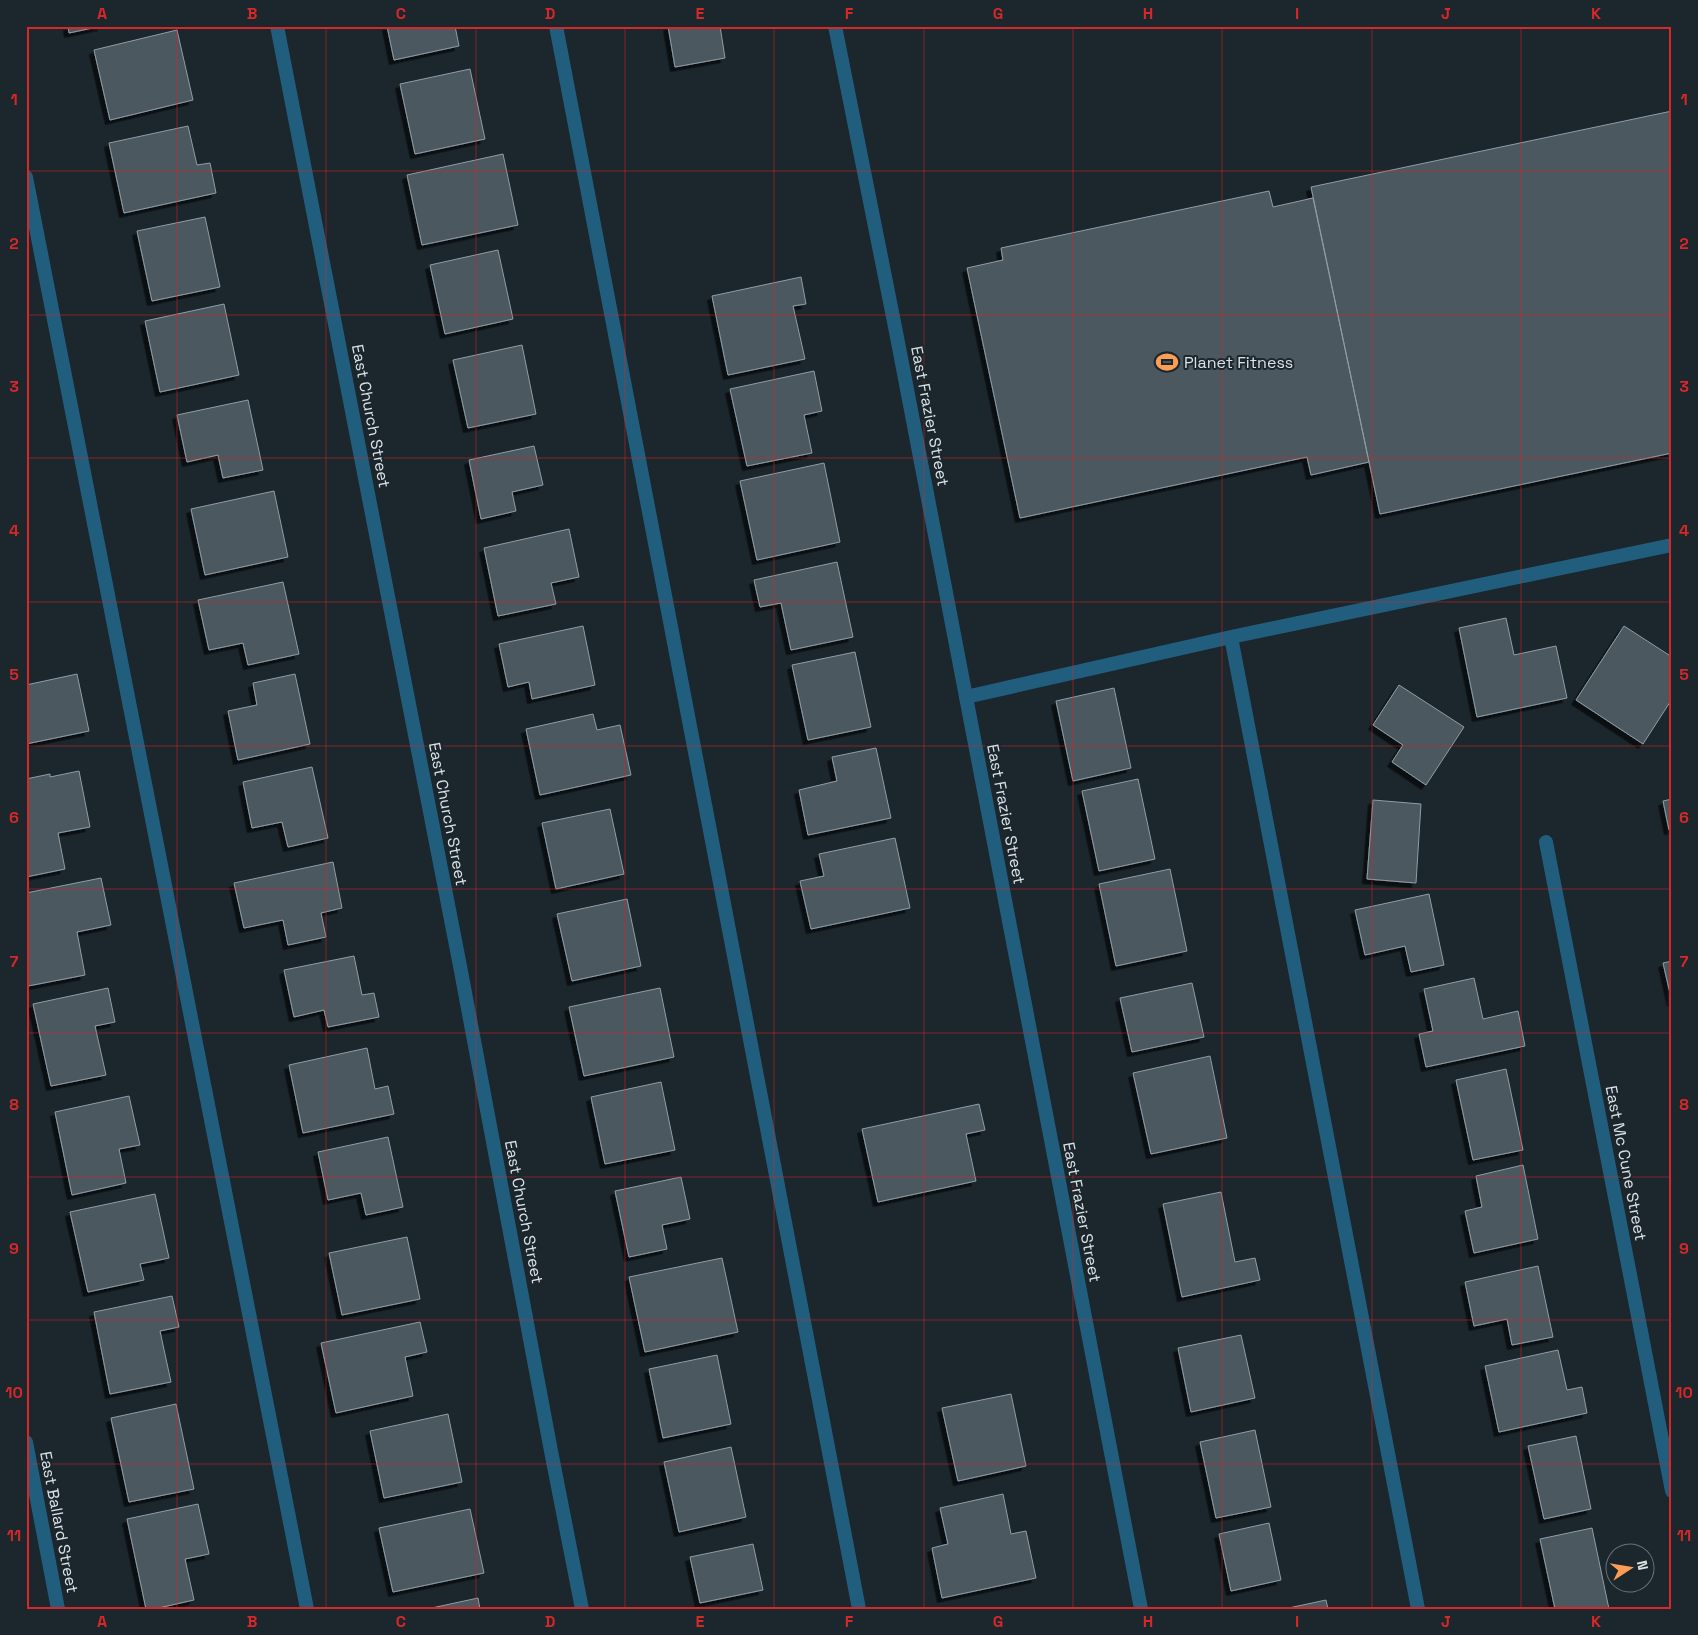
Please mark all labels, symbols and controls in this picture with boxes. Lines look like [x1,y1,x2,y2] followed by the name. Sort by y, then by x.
[97,3,107,24] text: A
[247,3,257,24] text: B
[396,3,406,24] text: C
[545,3,555,24] text: D
[696,3,705,24] text: E
[845,3,854,24] text: F
[993,3,1003,24] text: G
[1143,3,1153,24] text: H
[1295,3,1299,24] text: I
[1441,3,1451,24] text: J
[1591,3,1601,24] text: K
[10,89,18,110] text: 1
[1680,89,1688,110] text: 1
[9,233,19,254] text: 2
[1679,233,1689,254] text: 2
[347,342,395,490] street label: East Church Street
[906,344,954,488] street label: East Frazier Street
[1154,349,1180,375] sports icon: Planet Fitness
[1184,352,1293,373] place label: Planet Fitness
[9,376,19,397] text: 3
[1679,376,1689,397] text: 3
[9,520,19,541] text: 4
[1679,520,1689,541] text: 4
[9,664,19,685] text: 5
[1679,664,1689,685] text: 5
[424,740,472,888] street label: East Church Street
[982,742,1030,886] street label: East Frazier Street
[9,807,19,828] text: 6
[1679,807,1689,828] text: 6
[10,951,19,972] text: 7
[1680,951,1689,972] text: 7
[1601,1084,1651,1242] street label: East Mc Cune Street
[9,1094,19,1115] text: 8
[1679,1094,1689,1115] text: 8
[500,1138,548,1286] street label: East Church Street
[1058,1140,1106,1284] street label: East Frazier Street
[9,1238,19,1259] text: 9
[1679,1238,1689,1259] text: 9
[5,1382,23,1403] text: 10
[1675,1382,1693,1403] text: 10
[35,1449,83,1595] street label: East Ballard Street
[7,1525,21,1546] text: 11
[1677,1525,1691,1546] text: 11
[1606,1542,1656,1592] north arrow
[1633,1559,1652,1572] text: N
[97,1611,107,1632] text: A
[247,1611,257,1632] text: B
[396,1611,406,1632] text: C
[545,1611,555,1632] text: D
[696,1611,705,1632] text: E
[845,1611,854,1632] text: F
[993,1611,1003,1632] text: G
[1143,1611,1153,1632] text: H
[1295,1611,1299,1632] text: I
[1441,1611,1451,1632] text: J
[1591,1611,1601,1632] text: K

